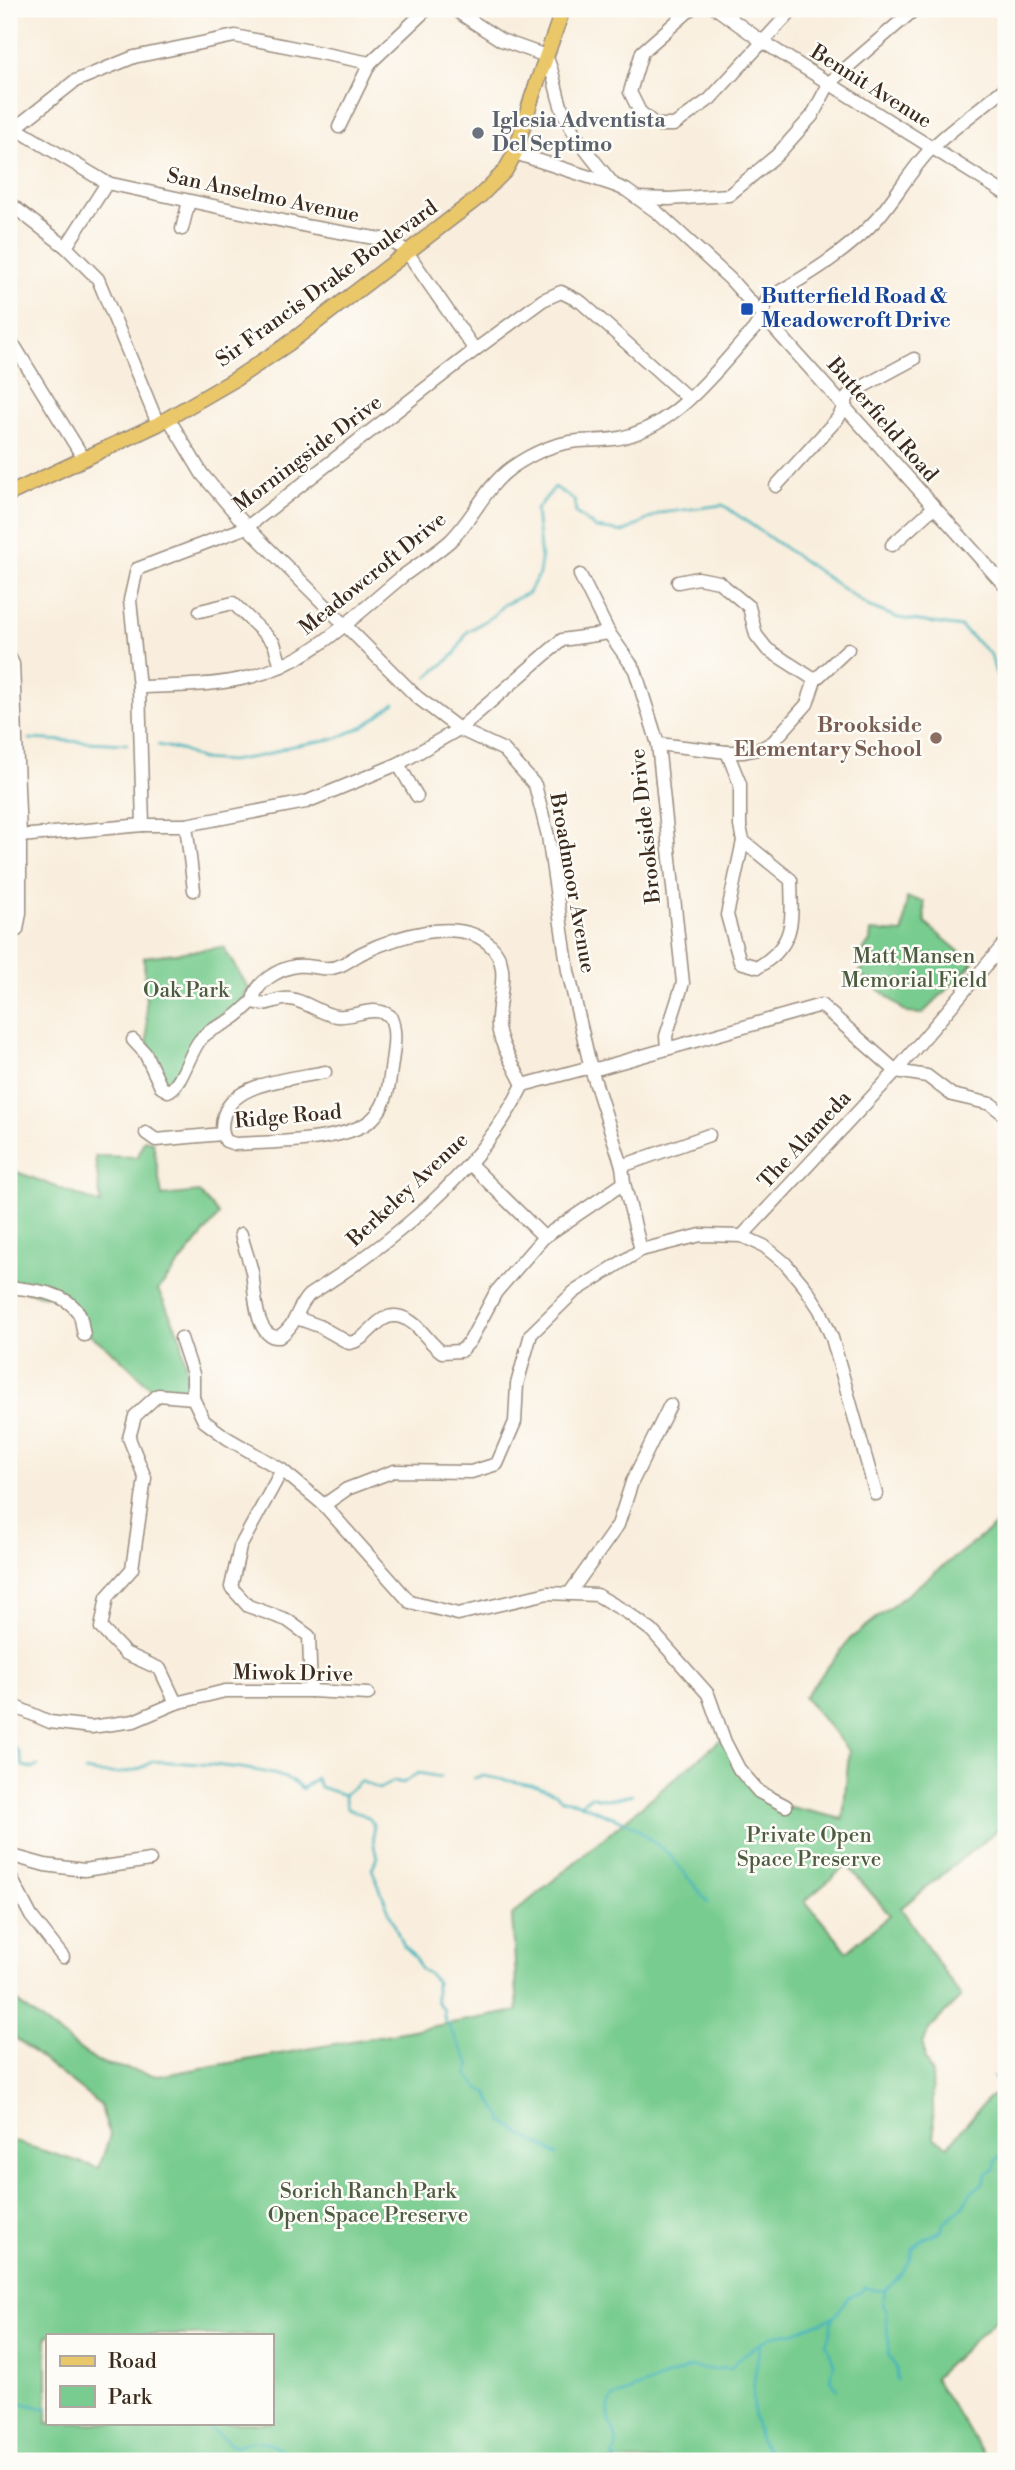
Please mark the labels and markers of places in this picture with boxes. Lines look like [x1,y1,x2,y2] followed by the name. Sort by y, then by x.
[492,108,666,158] place label: Iglesia Adventista Del Septimo
[470,125,486,141] marker: Iglesia Adventista Del Septimo
[761,284,951,334] place label: Butterfield Road & Meadowcroft Drive
[739,301,755,317] marker: Butterfield Road & Meadowcroft Drive
[734,713,922,763] place label: Brookside Elementary School
[928,730,944,746] marker: Brookside Elementary School

